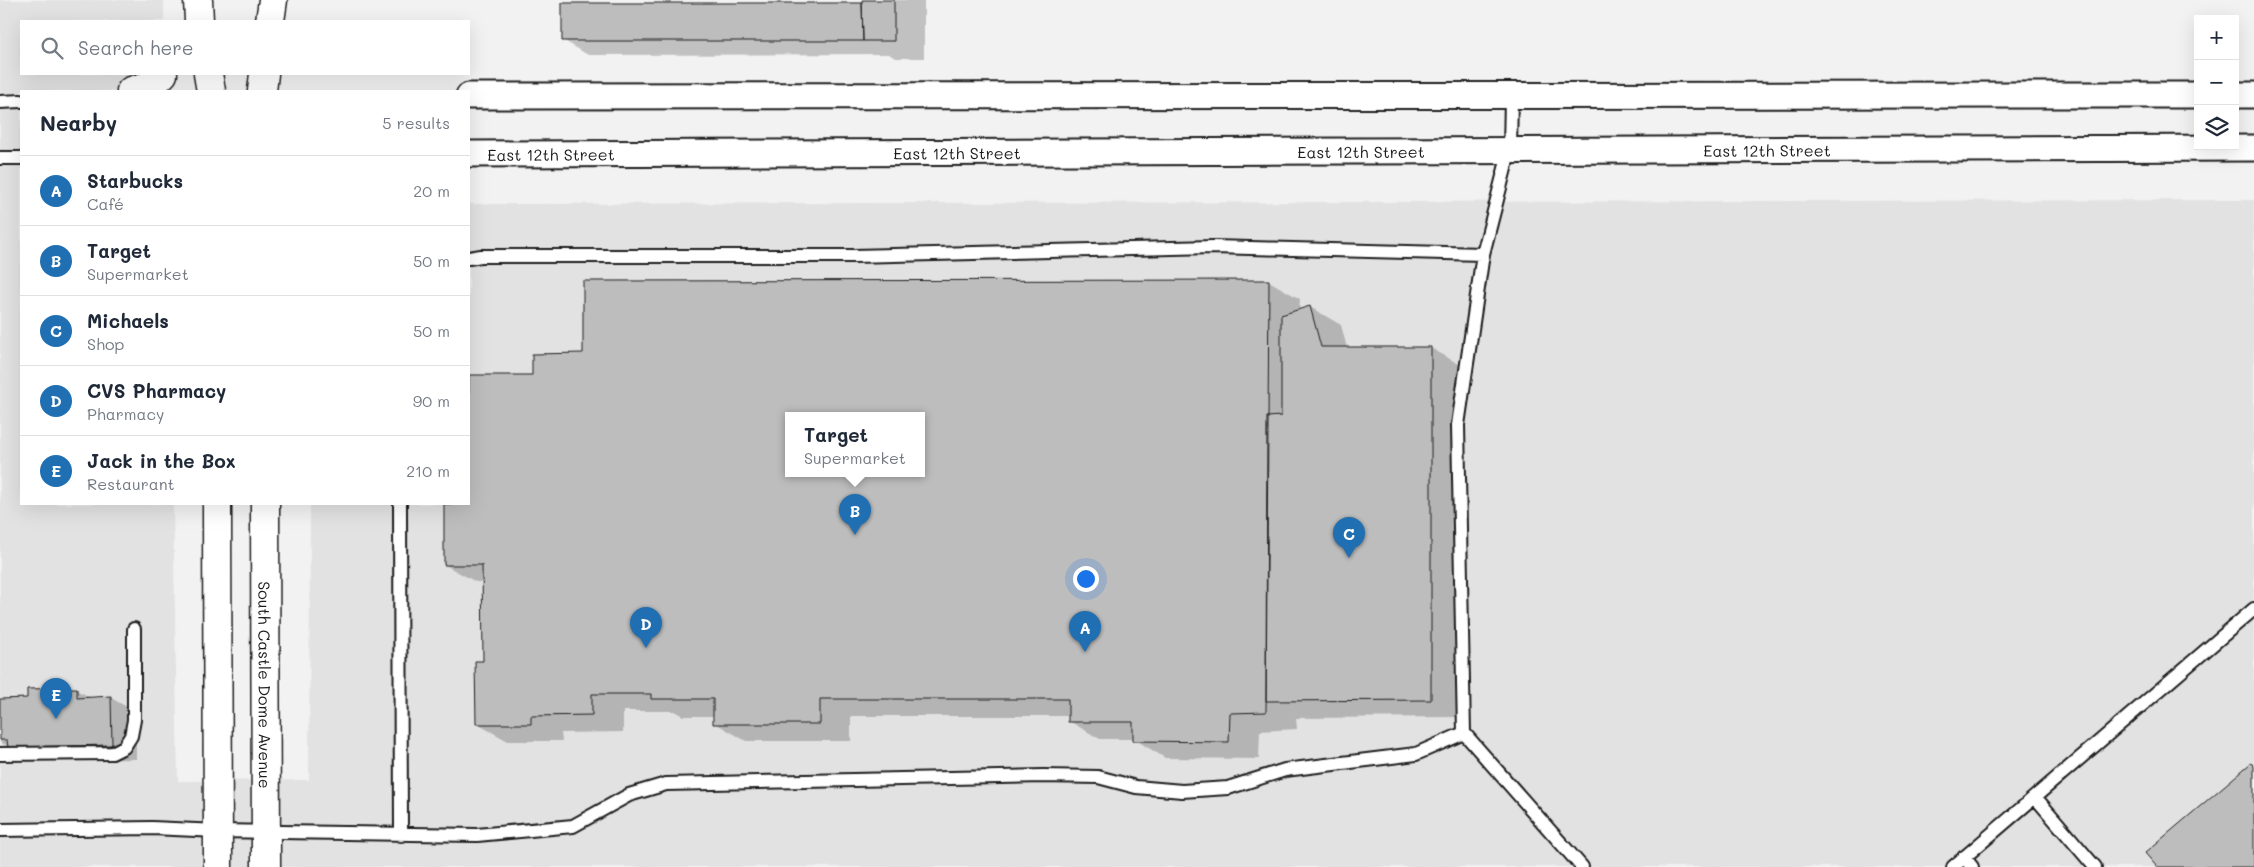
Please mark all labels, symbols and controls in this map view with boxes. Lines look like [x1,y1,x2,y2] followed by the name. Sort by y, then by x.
[2194,15,2239,150] map controls
[2194,15,2239,60] button: +
[20,20,470,75] search box
[38,34,66,62] icon: search
[78,35,194,60] text: Search here
[2194,60,2239,105] button: −
[2194,105,2239,150] button: layers
[40,109,117,136] text: Nearby
[382,112,450,133] text: 5 results
[1703,139,1831,160] street label: East 12th Street
[1297,140,1425,162] street label: East 12th Street
[893,142,1021,163] street label: East 12th Street
[487,143,615,164] street label: East 12th Street
[87,168,183,193] text: Starbucks
[50,180,62,201] text: A
[413,180,450,201] text: 20 m
[87,193,124,214] text: Café
[87,238,151,263] text: Target
[51,250,61,271] text: B
[413,250,450,271] text: 50 m
[87,263,189,284] text: Supermarket
[87,308,169,333] text: Michaels
[50,320,62,341] text: C
[413,320,450,341] text: 50 m
[87,333,124,354] text: Shop
[87,378,226,403] text: CVS Pharmacy
[50,390,62,411] text: D
[413,390,450,411] text: 90 m
[87,403,164,424] text: Pharmacy
[785,412,925,477] popup
[804,422,868,447] text: Target
[804,447,906,468] text: Supermarket
[87,448,236,473] text: Jack in the Box
[51,460,61,481] text: E
[406,460,450,481] text: 210 m
[87,473,175,494] text: Restaurant
[839,494,871,535] pin: B
[1333,517,1365,558] pin: C
[1073,566,1099,592] your location
[255,581,276,789] street label: South Castle Dome Avenue
[630,607,662,648] pin: D
[1069,611,1101,652] pin: A
[40,678,72,719] pin: E

